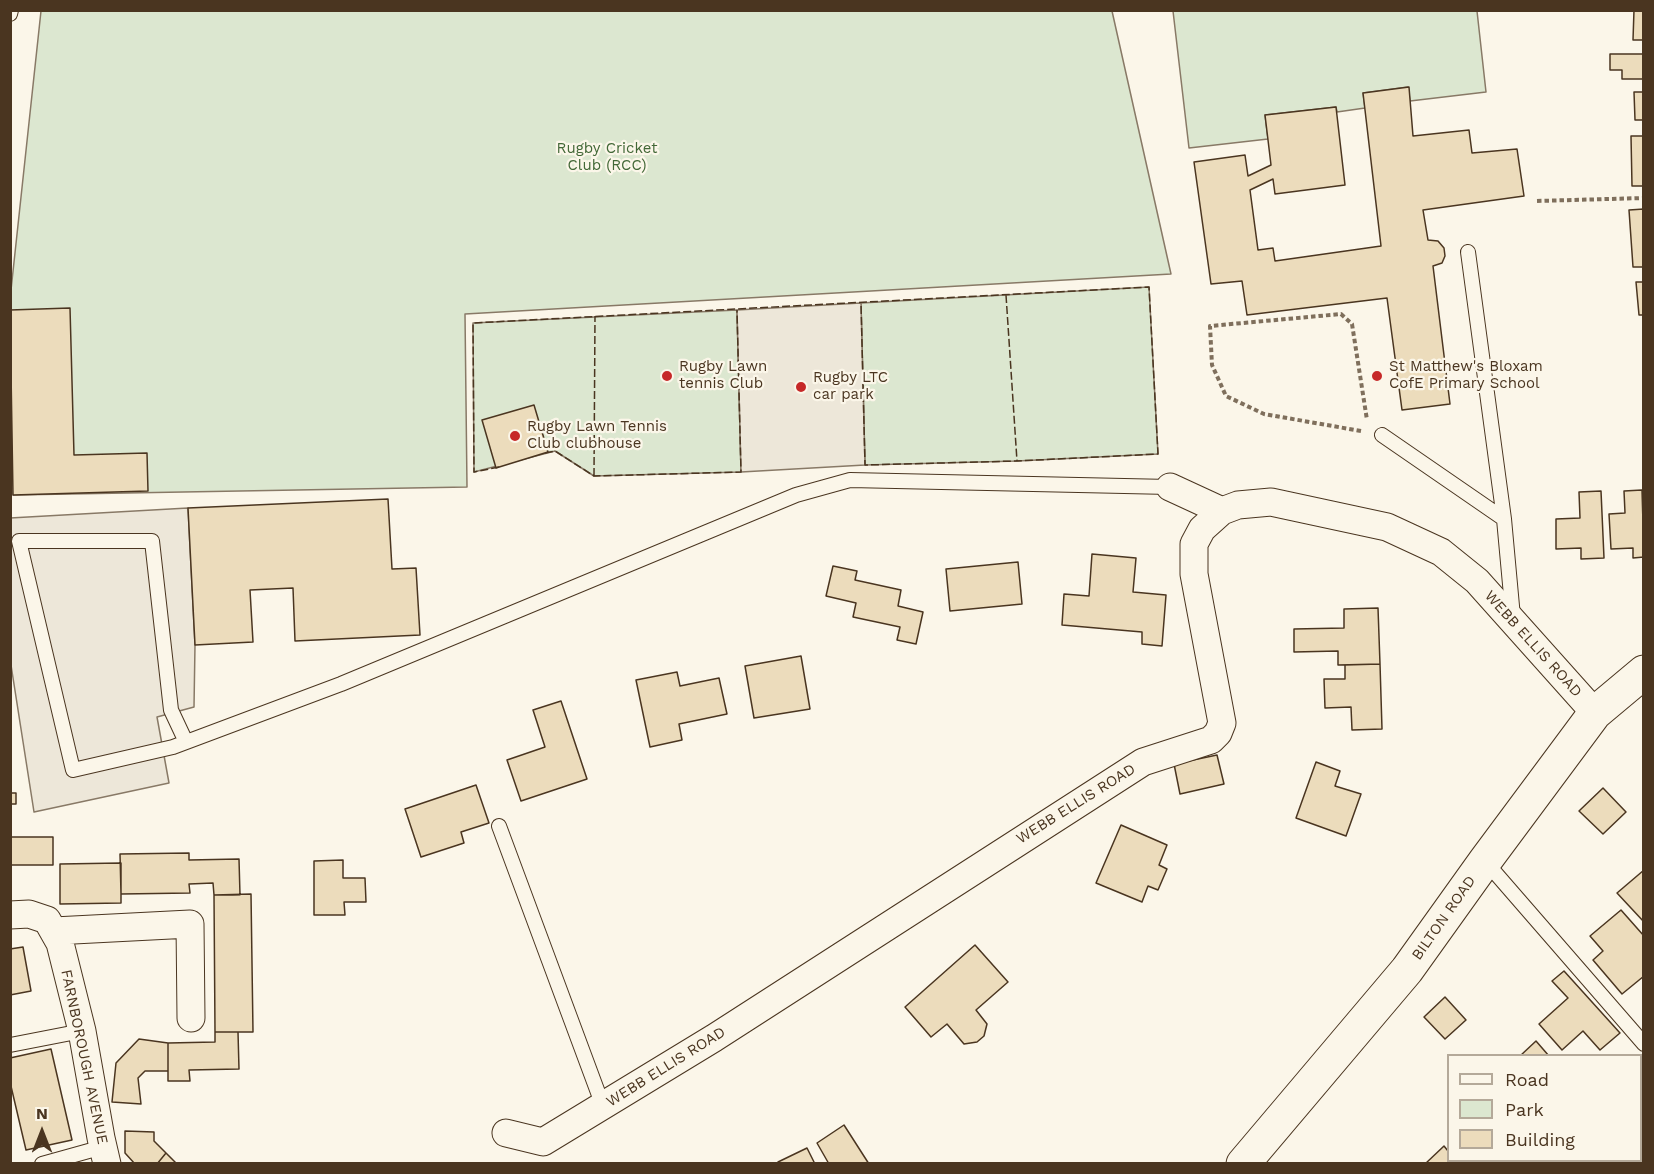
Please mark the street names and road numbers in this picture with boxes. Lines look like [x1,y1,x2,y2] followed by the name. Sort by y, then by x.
[1481,587,1585,701] street label: WEBB ELLIS ROAD
[1013,760,1139,848] street label: WEBB ELLIS ROAD
[1408,872,1480,964] street label: BILTON ROAD
[57,968,111,1146] street label: FARNBOROUGH AVENUE
[603,1023,729,1111] street label: WEBB ELLIS ROAD

